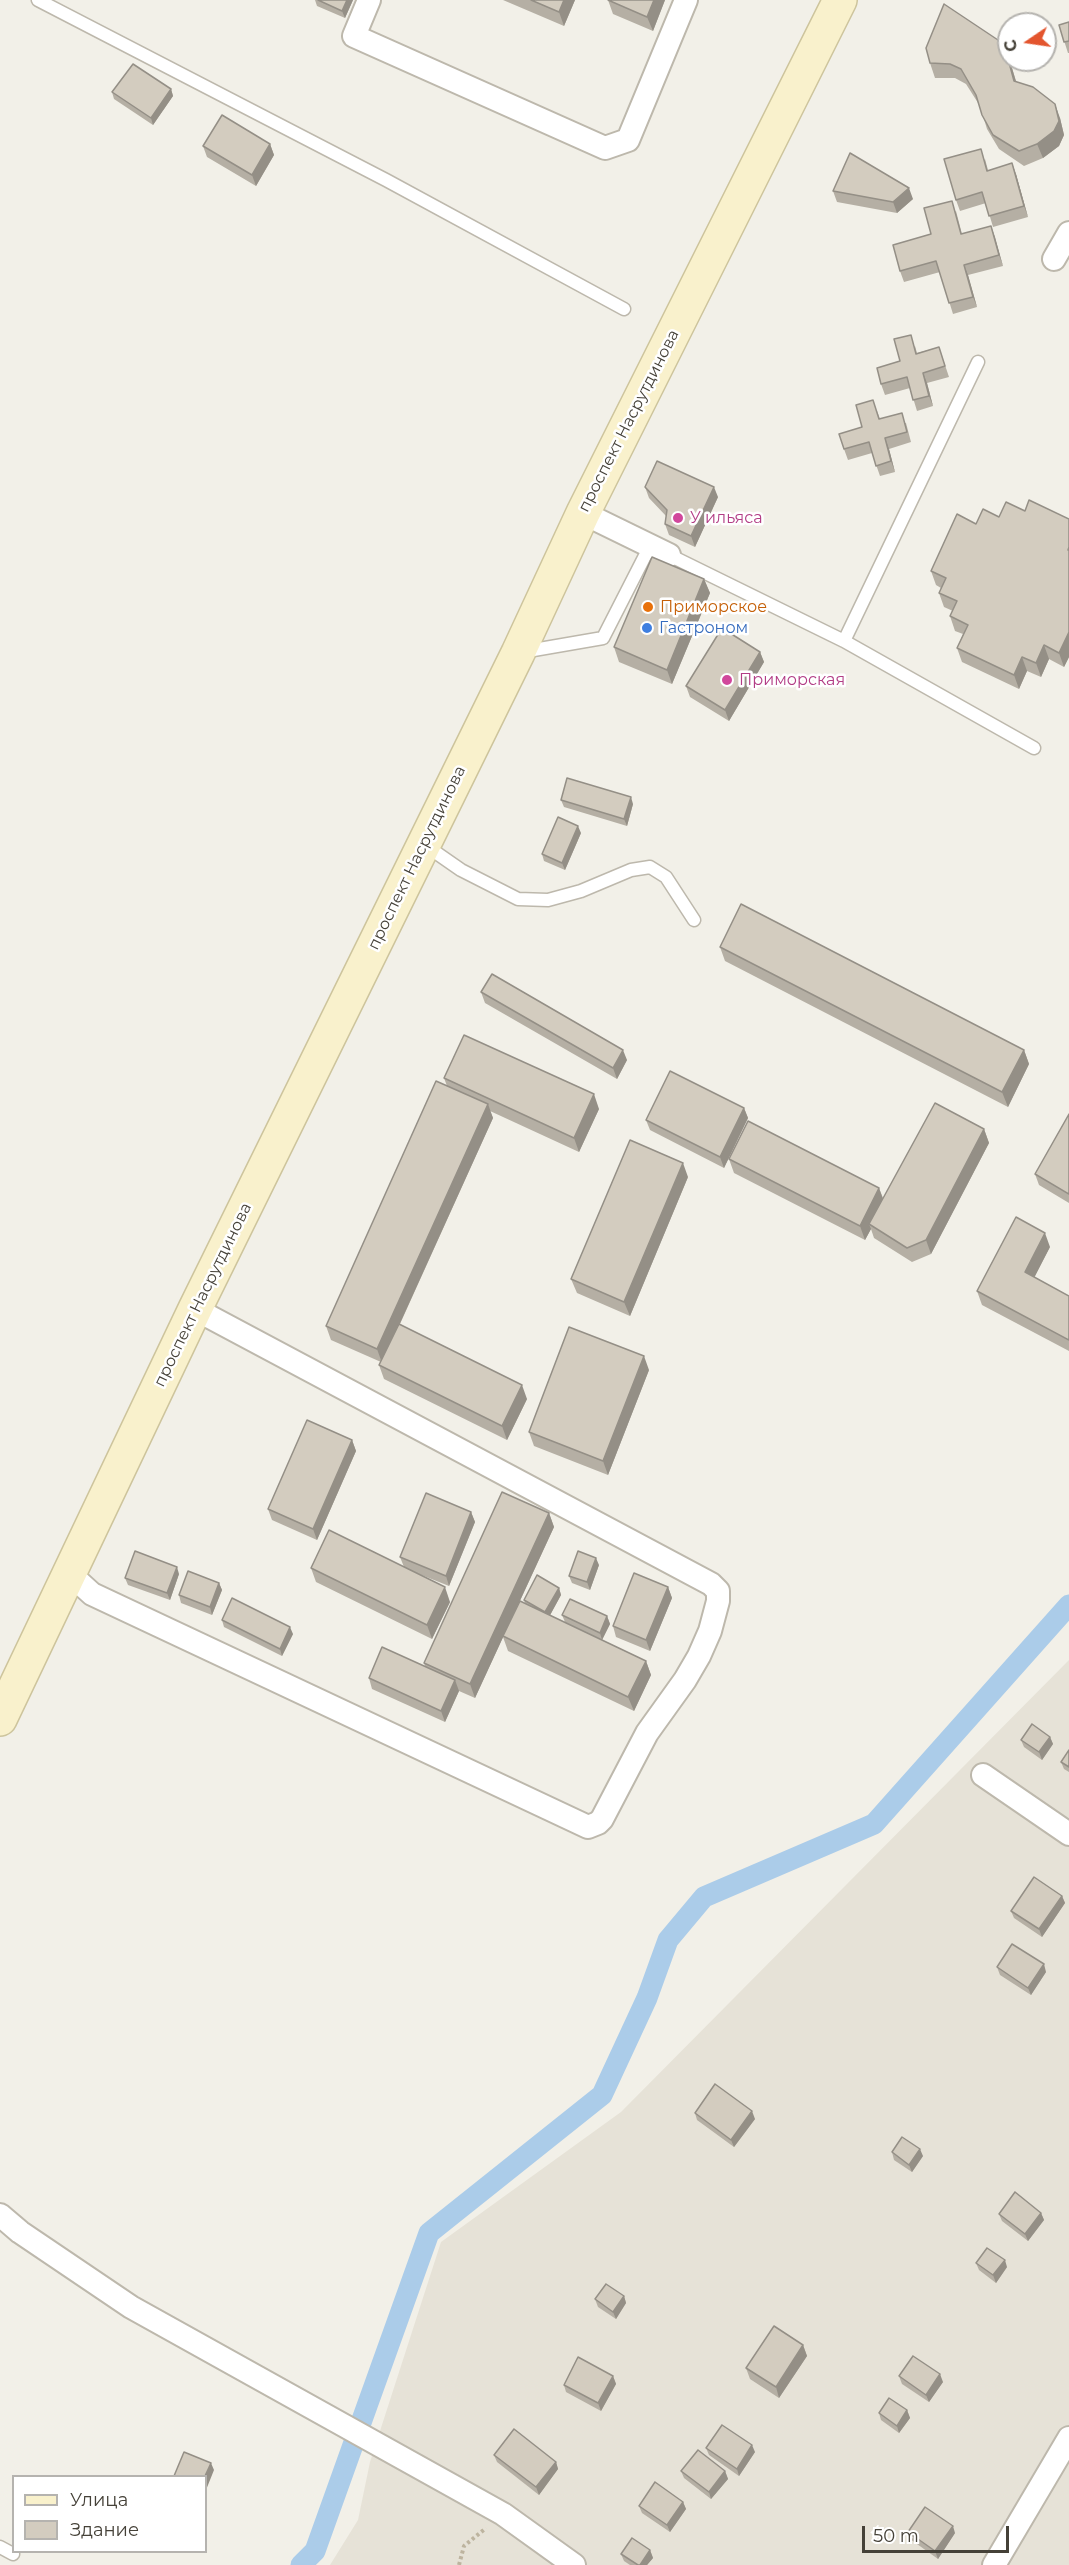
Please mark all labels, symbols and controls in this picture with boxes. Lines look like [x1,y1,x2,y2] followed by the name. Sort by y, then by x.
[997,12,1057,72] north arrow
[1000,38,1021,54] text: С
[575,327,683,515] street label: проспект Насрутдинова
[690,508,763,528] place label: У ильяса
[671,511,685,525] marker: У ильяса
[660,597,767,617] place label: Приморское
[641,600,655,614] marker: Приморское
[659,618,748,638] place label: Гастроном
[640,621,654,635] marker: Гастроном
[739,670,845,690] place label: Приморская
[720,673,734,687] marker: Приморская
[364,763,470,953] street label: проспект Насрутдинова
[150,1200,256,1390] street label: проспект Насрутдинова
[12,2475,207,2553] legend
[70,2489,128,2511] text: Улица
[865,2514,1012,2552] scale bar
[70,2519,139,2541] text: Здание
[873,2525,919,2547] text: 50 m

